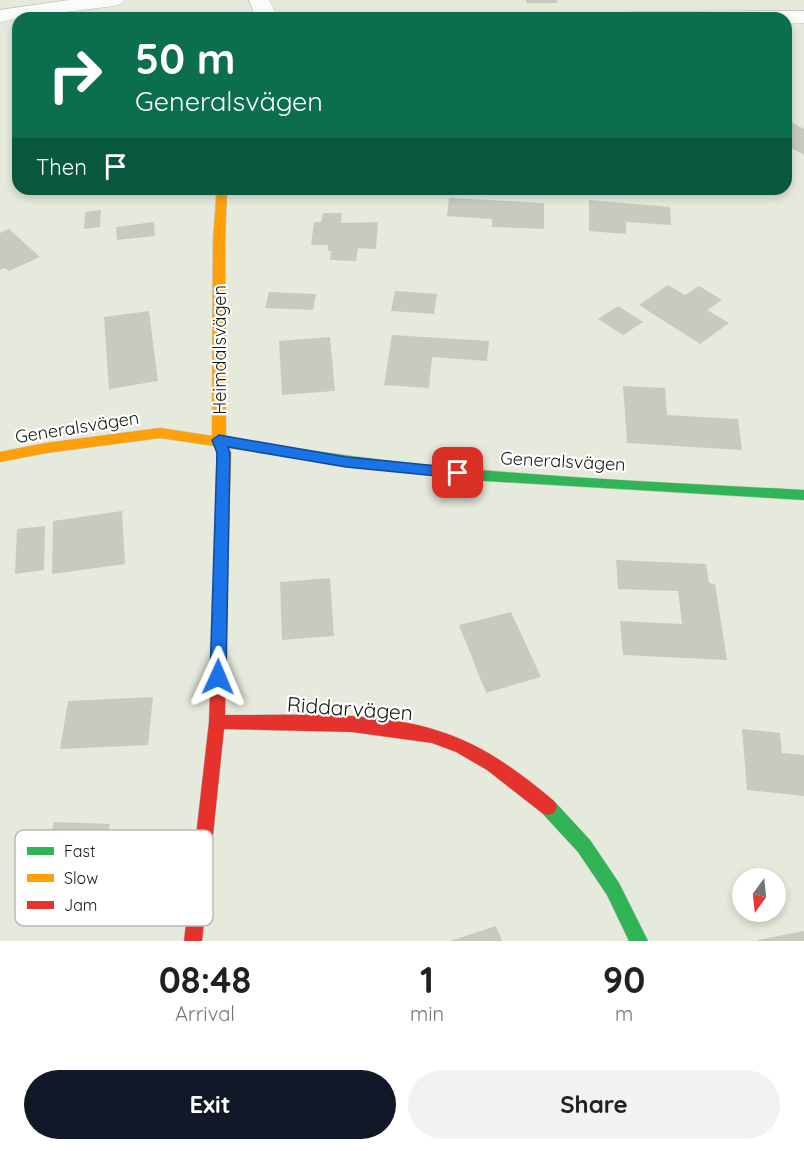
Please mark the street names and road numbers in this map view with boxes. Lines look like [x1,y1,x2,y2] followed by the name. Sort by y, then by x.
[208,285,231,415] street label: Heimdalsvägen
[13,406,141,448] street label: Generalsvägen
[500,446,626,476] street label: Generalsvägen
[286,691,414,725] street label: Riddarvägen

